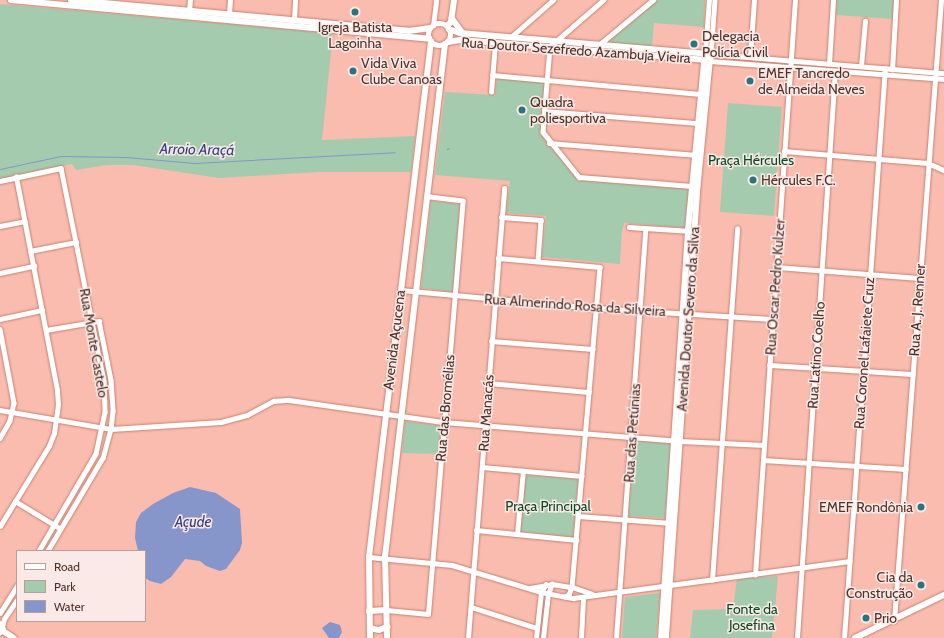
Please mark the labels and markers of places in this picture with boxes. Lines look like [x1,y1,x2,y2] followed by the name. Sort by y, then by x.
[350,7,360,17] marker: Igreja Batista Lagoinha
[318,19,392,52] place label: Igreja Batista Lagoinha
[702,28,768,60] place label: Delegacia Polícia Civil
[689,39,699,49] marker: Delegacia Polícia Civil
[361,55,442,88] place label: Vida Viva Clube Canoas
[758,65,864,98] place label: EMEF Tancredo de Almeida Neves
[348,66,358,76] marker: Vida Viva Clube Canoas
[745,76,755,86] marker: EMEF Tancredo de Almeida Neves
[530,94,606,126] place label: Quadra poliesportiva
[517,105,527,115] marker: Quadra poliesportiva
[761,172,836,188] place label: Hércules F.C.
[748,175,758,185] marker: Hércules F.C.
[819,499,913,515] place label: EMEF Rondônia
[916,502,926,512] marker: EMEF Rondônia
[846,569,913,602] place label: Cia da Construção
[916,580,926,590] marker: Cia da Construção
[874,610,897,626] place label: Prio
[861,613,871,623] marker: Prio

